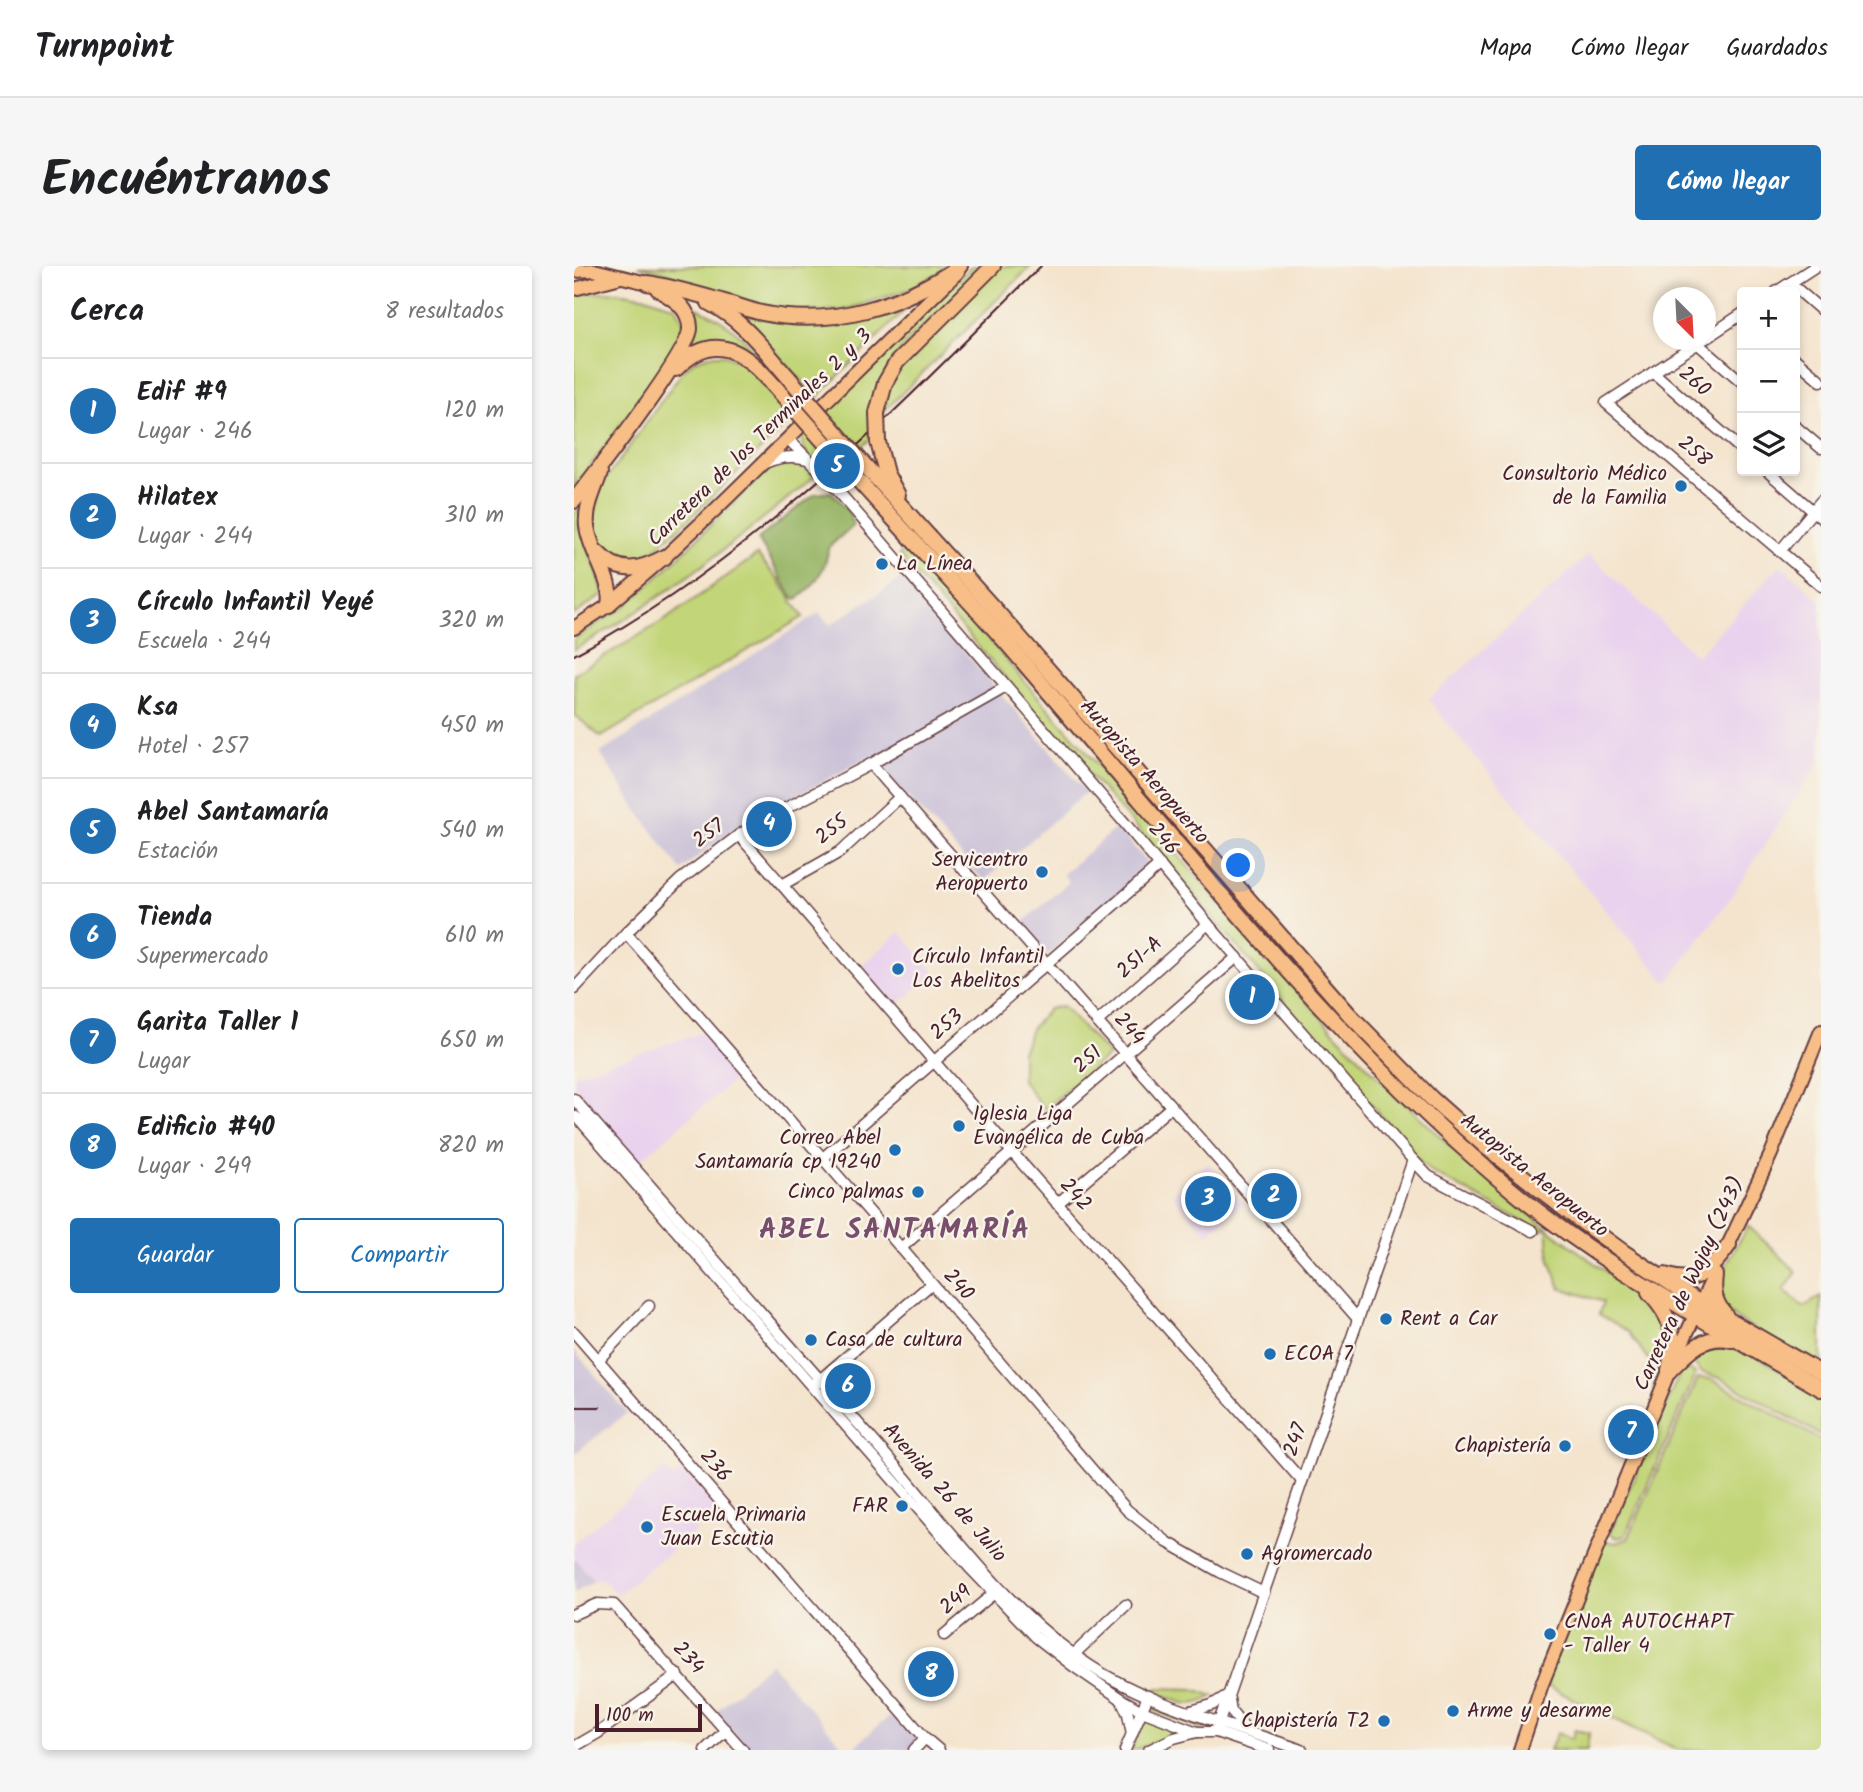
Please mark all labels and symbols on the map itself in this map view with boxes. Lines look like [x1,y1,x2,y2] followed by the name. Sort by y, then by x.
[1653,287,1716,350] north arrow
[640,321,880,555] street label: Carretera de los Terminales 2 y 3
[1670,358,1718,406] street label: 260
[1670,428,1719,476] street label: 258
[814,440,860,492] pin: 5
[1502,458,1667,515] place label: Consultorio Médico de la Familia
[1673,478,1689,494] marker: Consultorio Médico de la Familia
[896,548,973,581] place label: La Línea
[874,556,890,572] marker: La Línea
[1071,692,1217,852] street label: Autopista Aeropuerto
[746,798,792,850] pin: 4
[808,805,857,854] street label: 255
[686,810,733,857] street label: 257
[1139,815,1187,863] street label: 246
[932,844,1028,901] place label: Servicentro Aeropuerto
[1221,848,1255,882] your location
[1034,864,1050,880] marker: Servicentro Aeropuerto
[1109,928,1171,988] street label: 251-A
[912,941,1044,998] place label: Círculo Infantil Los Abelitos
[890,961,906,977] marker: Círculo Infantil Los Abelitos
[1229,971,1275,1023] pin: 1
[923,1001,971,1049] street label: 253
[1105,1005,1153,1053] street label: 244
[1066,1038,1110,1082] street label: 251
[973,1098,1144,1155] place label: Iglesia Liga Evangélica de Cuba
[1452,1105,1616,1247] street label: Autopista Aeropuerto
[951,1118,967,1134] marker: Iglesia Liga Evangélica de Cuba
[695,1122,881,1179] place label: Correo Abel Santamaría cp 19240
[887,1142,903,1158] marker: Correo Abel Santamaría cp 19240
[1251,1170,1297,1222] pin: 2
[1051,1171,1099,1219] street label: 242
[1626,1171,1754,1397] street label: Carretera de Wajay (243)
[1185,1173,1231,1225] pin: 3
[787,1176,904,1209] place label: Cinco palmas
[910,1184,926,1200] marker: Cinco palmas
[759,1208,1031,1253] district label: ABEL SANTAMARÍA
[934,1261,982,1309] street label: 240
[1400,1303,1498,1336] place label: Rent a Car
[1378,1311,1394,1327] marker: Rent a Car
[825,1324,963,1357] place label: Casa de cultura
[803,1332,819,1348] marker: Casa de cultura
[1284,1338,1354,1371] place label: ECOA 7
[1262,1346,1278,1362] marker: ECOA 7
[825,1360,871,1412] pin: 6
[1608,1406,1654,1458] pin: 7
[874,1416,1014,1570] street label: Avenida 26 de Julio
[1275,1418,1317,1461] street label: 247
[1454,1430,1551,1463] place label: Chapistería
[1557,1438,1573,1454] marker: Chapistería
[691,1442,739,1490] street label: 236
[852,1490,888,1523] place label: FAR
[894,1498,910,1514] marker: FAR
[661,1499,806,1556] place label: Escuela Primaria Juan Escutia
[639,1519,655,1535] marker: Escuela Primaria Juan Escutia
[1261,1538,1373,1571] place label: Agromercado
[1239,1546,1255,1562] marker: Agromercado
[932,1576,980,1624] street label: 249
[1564,1606,1735,1663] place label: CNoA AUTOCHAPT - Taller 4
[1542,1626,1558,1642] marker: CNoA AUTOCHAPT - Taller 4
[664,1634,712,1682] street label: 234
[908,1648,954,1700] pin: 8
[1467,1695,1612,1728] place label: Arme y desarme
[595,1701,702,1733] scale bar
[1445,1703,1461,1719] marker: Arme y desarme
[1241,1705,1370,1738] place label: Chapistería T2
[1376,1713,1392,1729] marker: Chapistería T2

